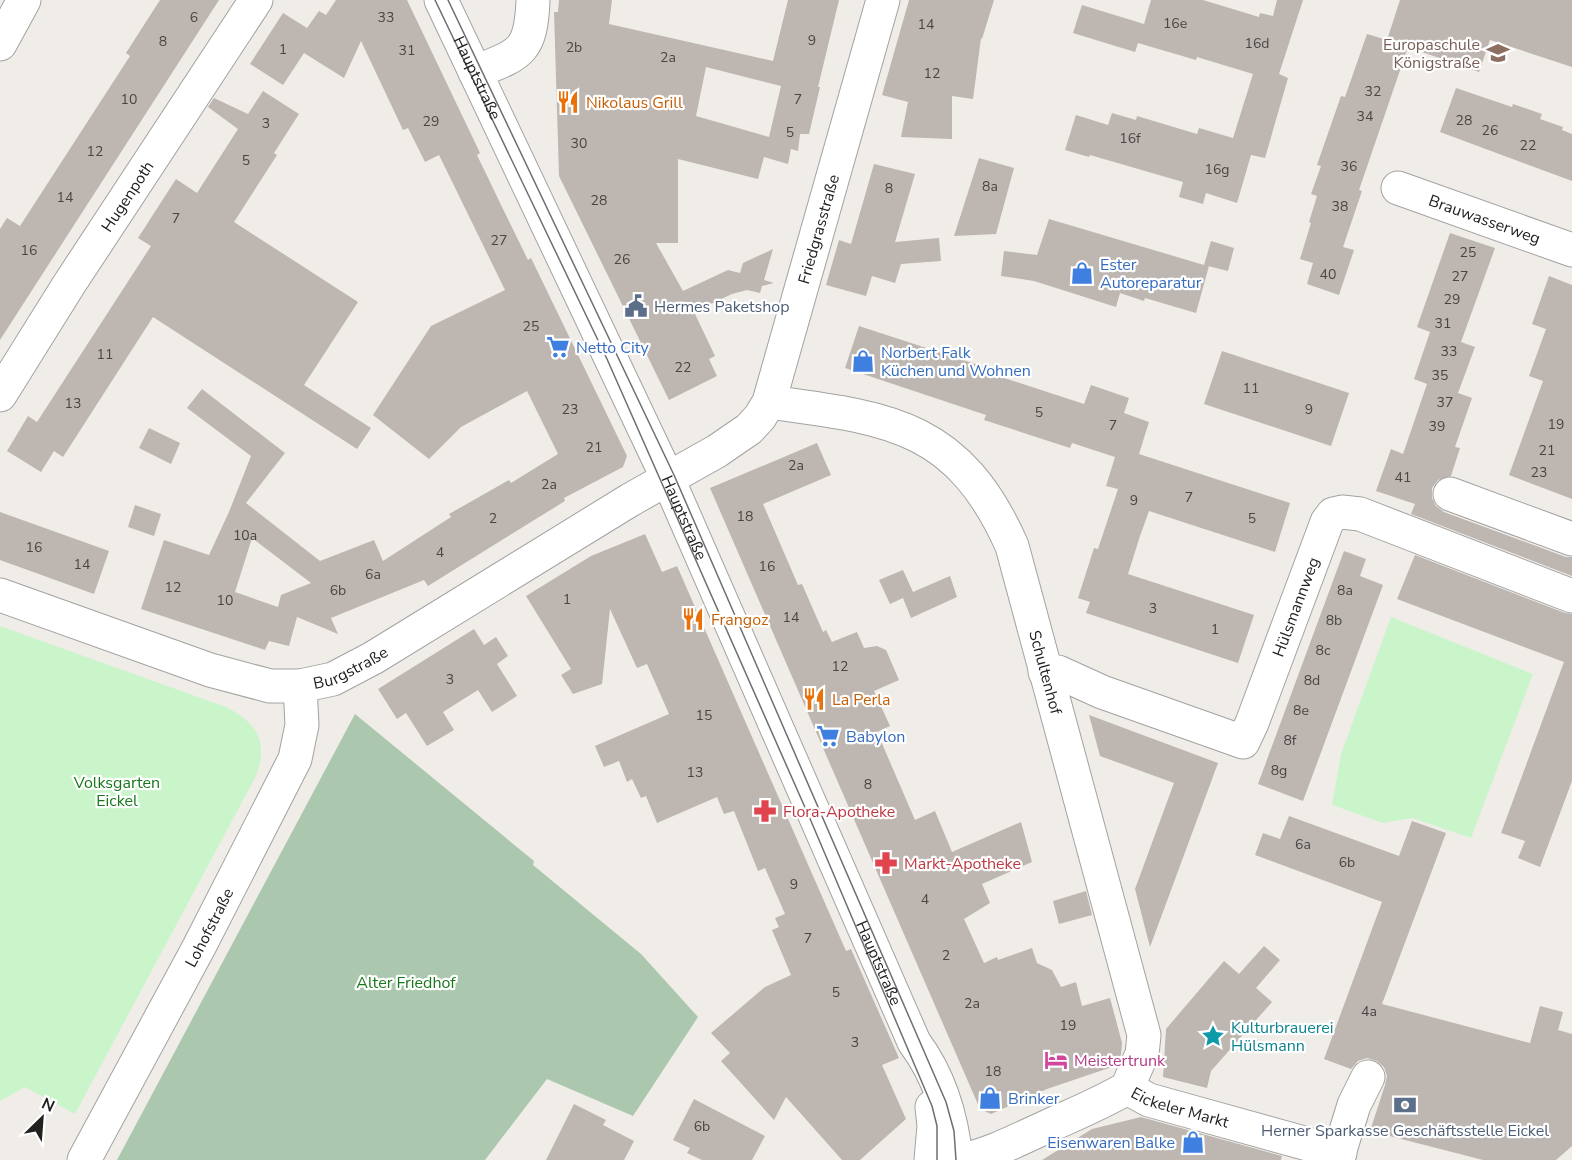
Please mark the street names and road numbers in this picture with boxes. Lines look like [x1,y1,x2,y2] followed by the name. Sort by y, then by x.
[448,33,506,124] street label: Hauptstraße
[96,157,159,237] street label: Hugenpoth
[793,172,845,287] street label: Friedgrasstraße
[1425,190,1543,250] street label: Brauwasserweg
[656,472,712,564] street label: Hauptstraße
[1268,554,1325,660] street label: Hülsmannweg
[1023,628,1067,718] street label: Schultenhof
[311,641,392,695] street label: Burgstraße
[180,884,239,971] street label: Lohofstraße
[850,917,907,1009] street label: Hauptstraße
[1127,1082,1232,1134] street label: Eickeler Markt

